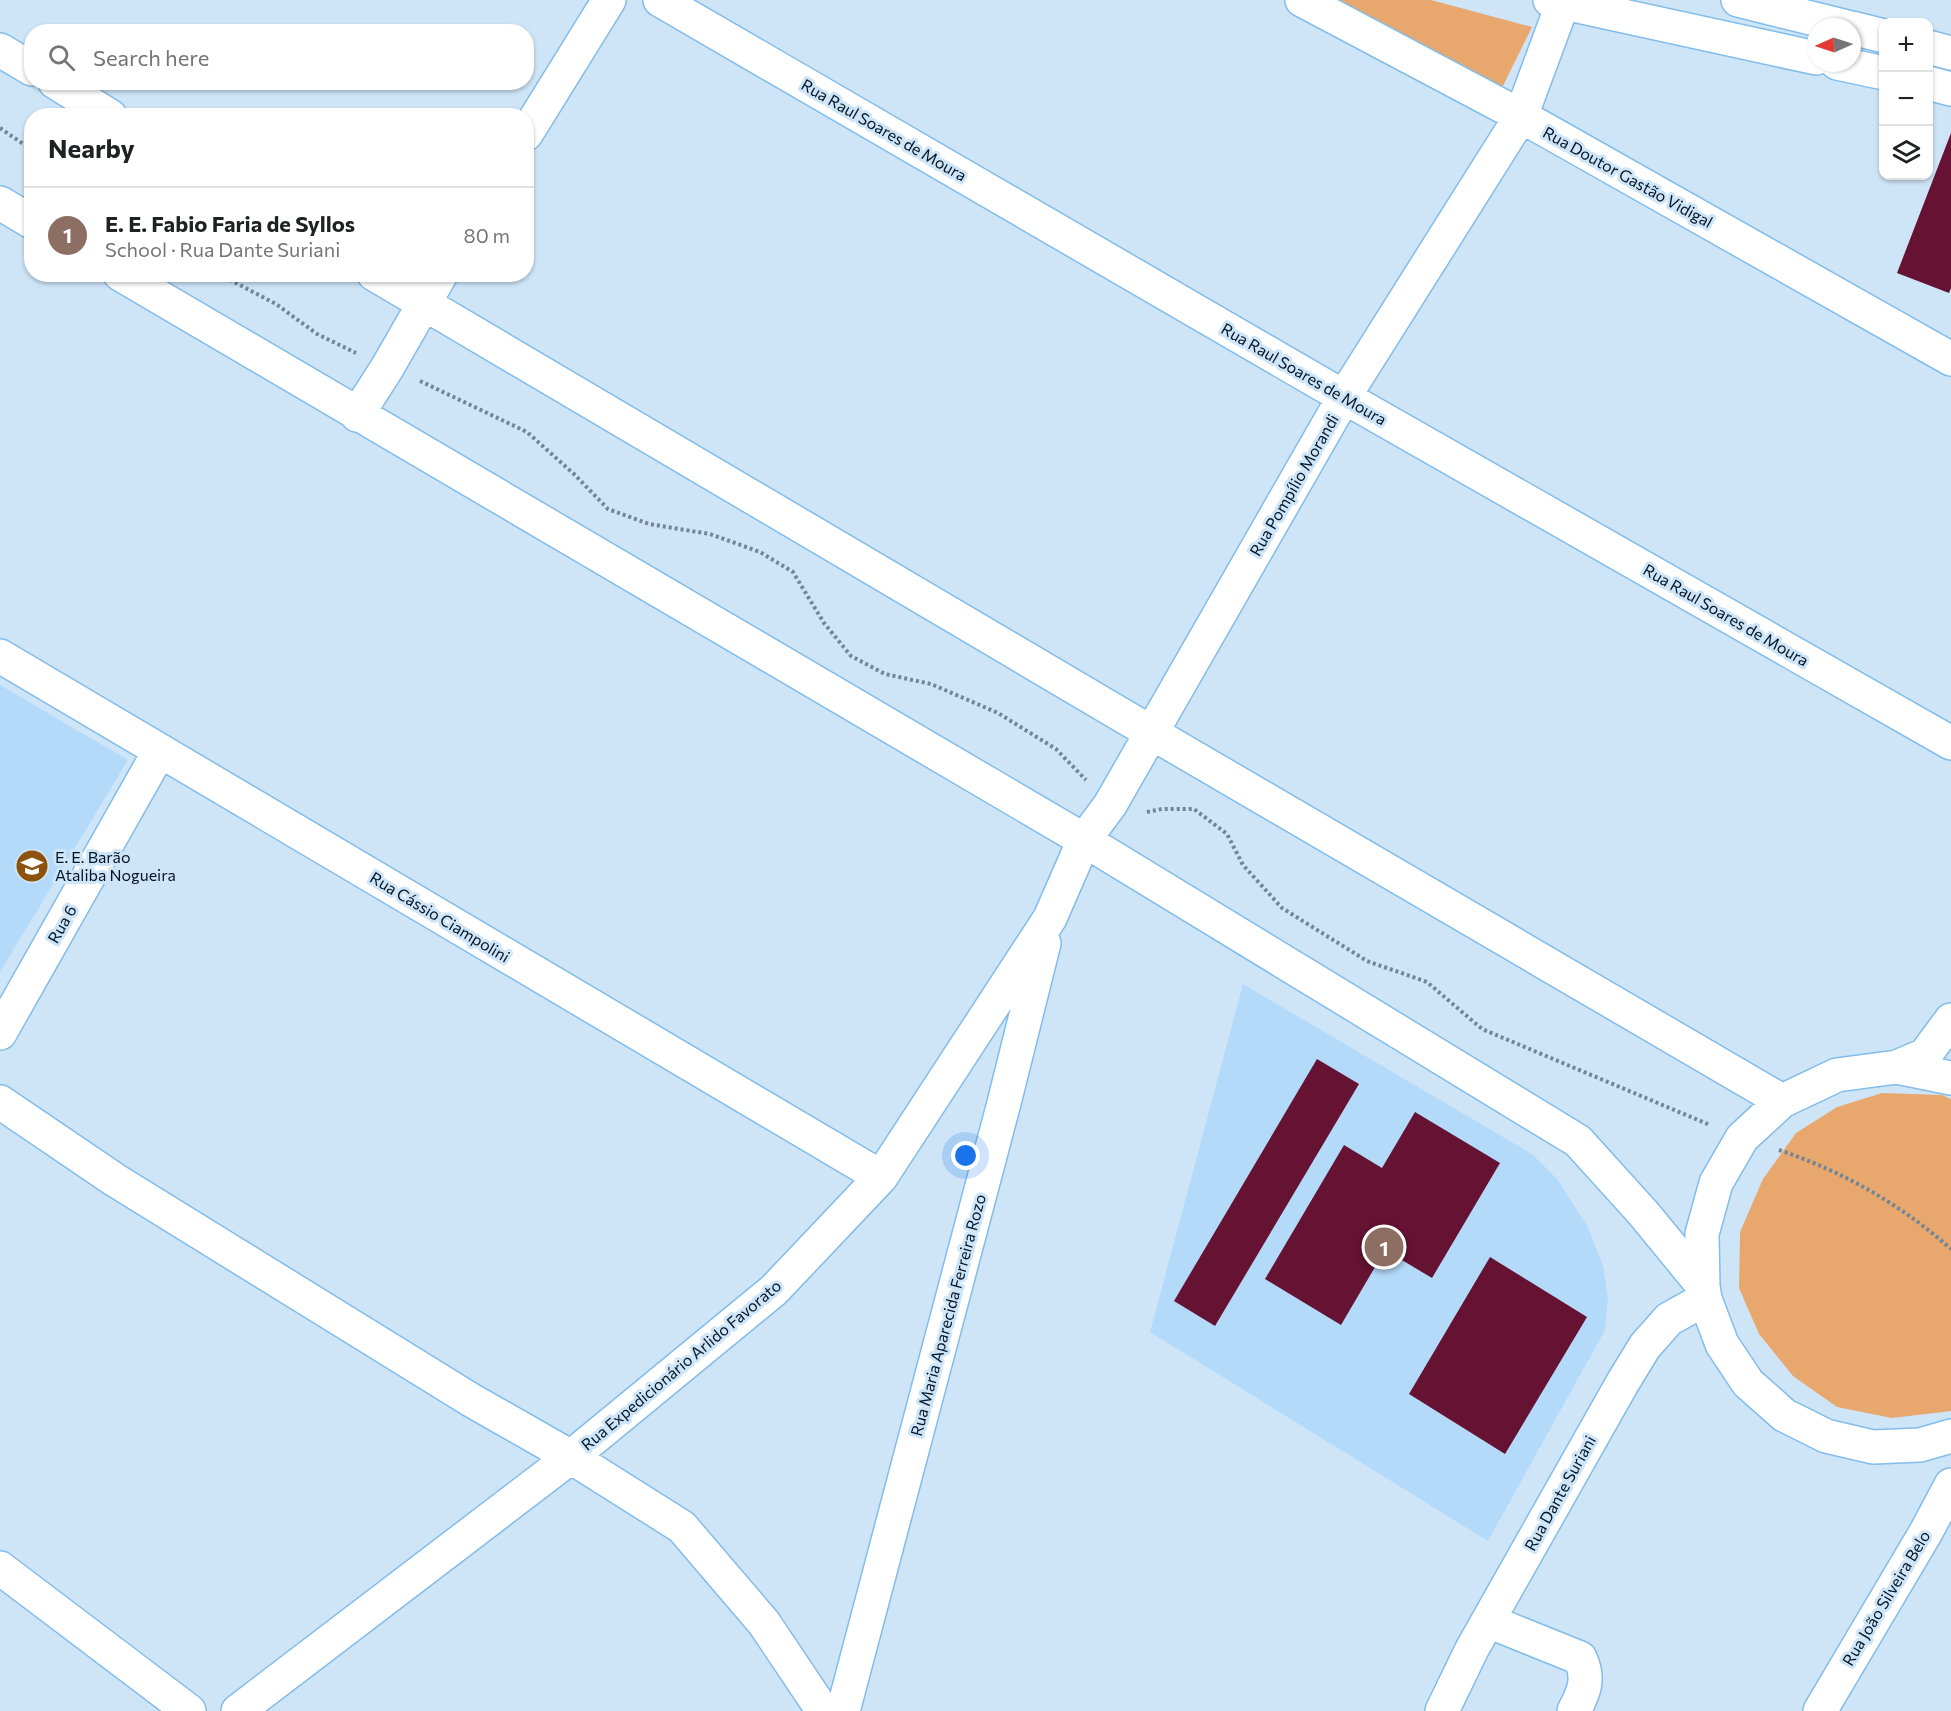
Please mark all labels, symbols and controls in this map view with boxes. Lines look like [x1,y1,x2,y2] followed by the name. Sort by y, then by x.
[1807,18,1861,72] north arrow
[1879,18,1933,180] map controls
[1879,18,1933,72] button: +
[24,24,534,90] search box
[45,41,78,74] icon: search
[93,44,209,71] text: Search here
[1879,72,1933,126] button: −
[798,74,970,185] street label: Rua Raul Soares de Moura
[1540,122,1716,231] street label: Rua Doutor Gastão Vidigal
[1879,126,1933,180] button: layers
[48,132,135,163] text: Nearby
[105,210,355,237] text: E. E. Fabio Faria de Syllos
[63,223,72,247] text: 1
[464,223,510,247] text: 80 m
[105,237,340,261] text: School · Rua Dante Suriani
[1218,318,1390,429] street label: Rua Raul Soares de Moura
[1245,410,1342,559] street label: Rua Pompílio Morandi
[1640,559,1812,670] street label: Rua Raul Soares de Moura
[55,847,176,884] place label: E. E. Barão Ataliba Nogueira
[14,848,50,884] school or university icon: E. E. Barão Ataliba Nogueira
[367,867,513,966] street label: Rua Cássio Ciampolini
[43,901,80,946] street label: Rua 6
[951,1141,980,1170] your location
[906,1192,989,1438] street label: Rua Maria Aparecida Ferreira Rozo
[1364,1224,1404,1270] pin: 1
[577,1275,784,1454] street label: Rua Expedicionário Arlido Favorato
[1520,1432,1599,1554] street label: Rua Dante Suriani
[1838,1527,1933,1669] street label: Rua João Silveira Belo

